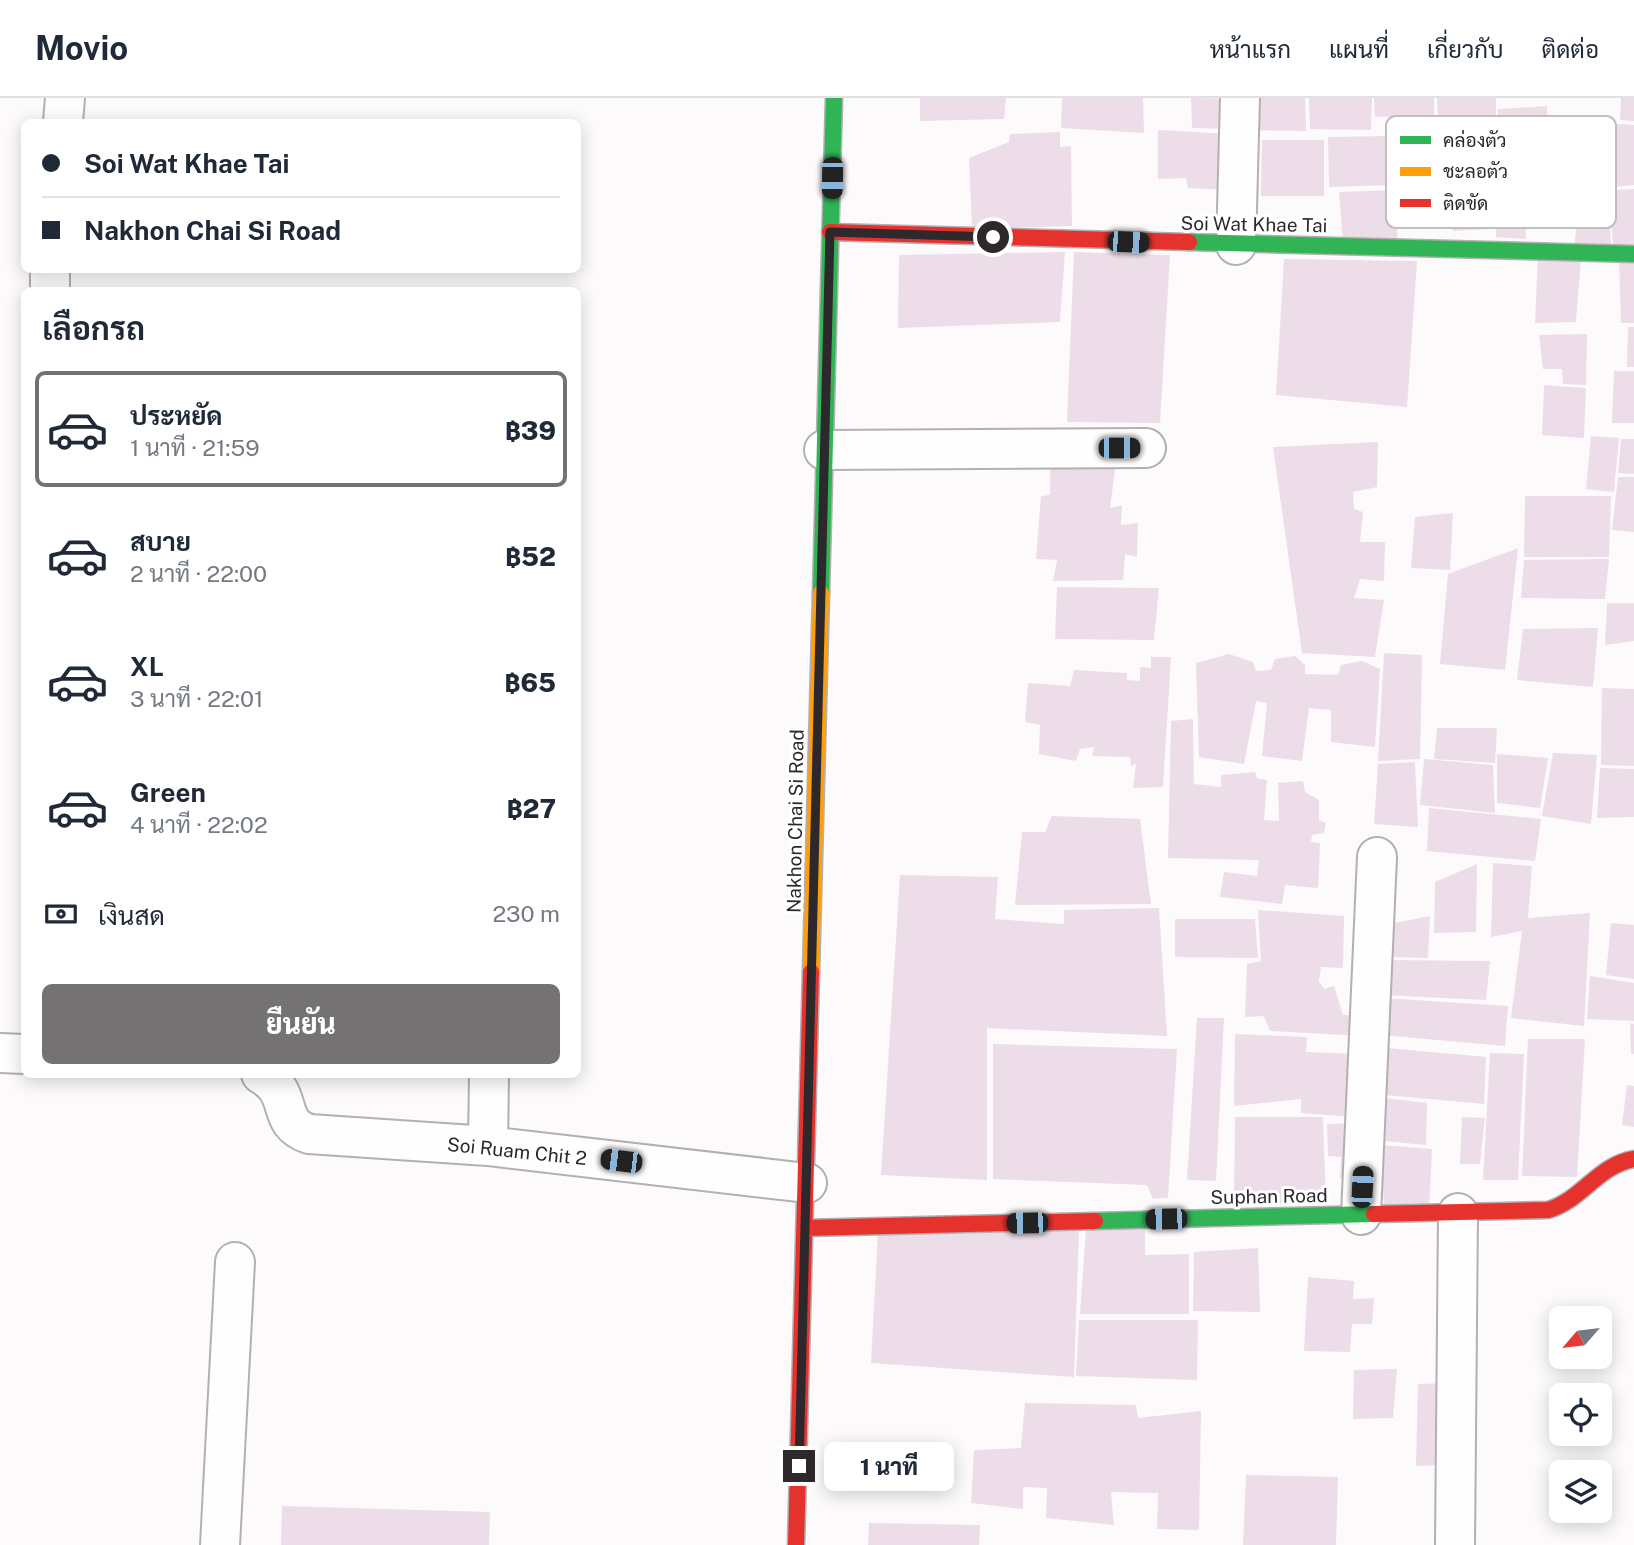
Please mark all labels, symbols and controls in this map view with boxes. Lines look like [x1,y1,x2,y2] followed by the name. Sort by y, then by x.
[35,29,128,67] text: Movio
[1210,35,1291,63] text: หน้าแรก
[1329,35,1389,63] text: แผนที่
[1427,35,1504,63] text: เกี่ยวกับ
[1542,35,1599,63] text: ติดต่อ
[1386,116,1616,228] legend
[1443,129,1507,151] text: คล่องตัว
[84,148,290,179] text: Soi Wat Khae Tai
[822,157,843,199] car
[1443,160,1508,182] text: ชะลอตัว
[1443,192,1488,214] text: ติดขัด
[1180,212,1328,236] street label: Soi Wat Khae Tai
[84,215,341,246] text: Nakhon Chai Si Road
[977,221,1009,253] route start
[1107,231,1150,253] car
[42,310,145,347] text: เลือกรถ
[46,398,109,461] icon: car
[130,400,223,431] text: ประหยัด
[505,415,556,446] text: ฿39
[130,434,260,461] text: 1 นาที · 21:59
[1099,438,1141,459] car
[46,524,109,587] icon: car
[130,526,191,557] text: สบาย
[505,541,556,572] text: ฿52
[130,560,267,587] text: 2 นาที · 22:00
[46,650,109,713] icon: car
[130,651,164,682] text: XL
[505,667,556,698] text: ฿65
[130,685,263,712] text: 3 นาที · 22:01
[782,729,808,913] street label: Nakhon Chai Si Road
[46,776,109,839] icon: car
[130,777,206,808] text: Green
[507,793,556,824] text: ฿27
[130,811,268,838] text: 4 นาที · 22:02
[42,895,80,933] icon: cash
[98,900,165,931] text: เงินสด
[492,900,560,927] text: 230 m
[42,984,560,1064] button: ยืนยัน
[446,1133,588,1169] street label: Soi Ruam Chit 2
[599,1148,644,1174] car
[1351,1165,1374,1209] car
[1210,1184,1328,1208] street label: Suphan Road
[1145,1208,1188,1230] car
[1006,1212,1049,1234] car
[1549,1306,1612,1368] north arrow
[1549,1306,1612,1523] map controls
[1549,1383,1612,1446] button: locate
[824,1442,953,1490] callout: 1 นาที
[783,1450,815,1482] route end
[860,1453,918,1480] text: 1 นาที
[1549,1460,1612,1523] button: layers

